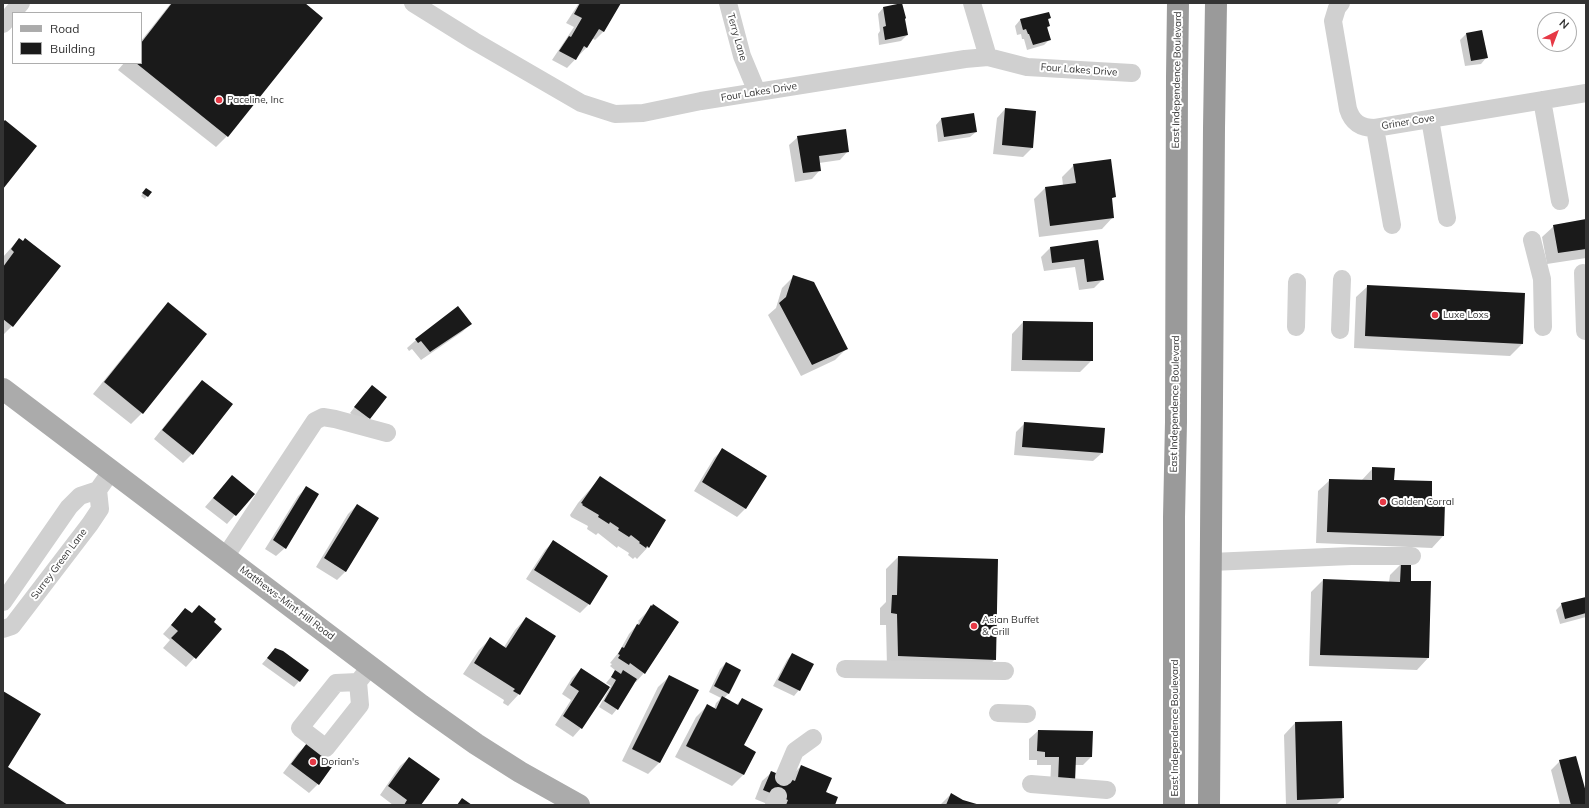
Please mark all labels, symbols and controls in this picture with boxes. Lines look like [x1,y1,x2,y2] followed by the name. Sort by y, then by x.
[1170,11,1184,149] street label: East Independence Boulevard
[12,12,142,64] legend
[724,12,750,62] street label: Terry Lane
[1537,12,1577,52] north arrow
[1557,16,1572,32] text: N
[50,21,79,36] text: Road
[50,41,95,56] text: Building
[1040,61,1118,79] street label: Four Lakes Drive
[720,80,798,104] street label: Four Lakes Drive
[227,94,284,106] place label: Paceline, Inc
[214,95,224,105] marker: Paceline, Inc
[1381,112,1435,132] street label: Griner Cove
[1443,309,1489,321] place label: Luxe Loxs
[1430,310,1440,320] marker: Luxe Loxs
[1168,335,1182,473] street label: East Independence Boulevard
[1391,496,1454,508] place label: Golden Corral
[1378,497,1388,507] marker: Golden Corral
[28,526,90,602] street label: Surrey Green Lane
[237,563,337,643] street label: Matthews-Mint Hill Road
[982,614,1039,638] place label: Asian Buffet & Grill
[969,621,979,631] marker: Asian Buffet & Grill
[1169,659,1181,797] street label: East Independence Boulevard
[321,756,359,768] place label: Dorian's
[308,757,318,767] marker: Dorian's

